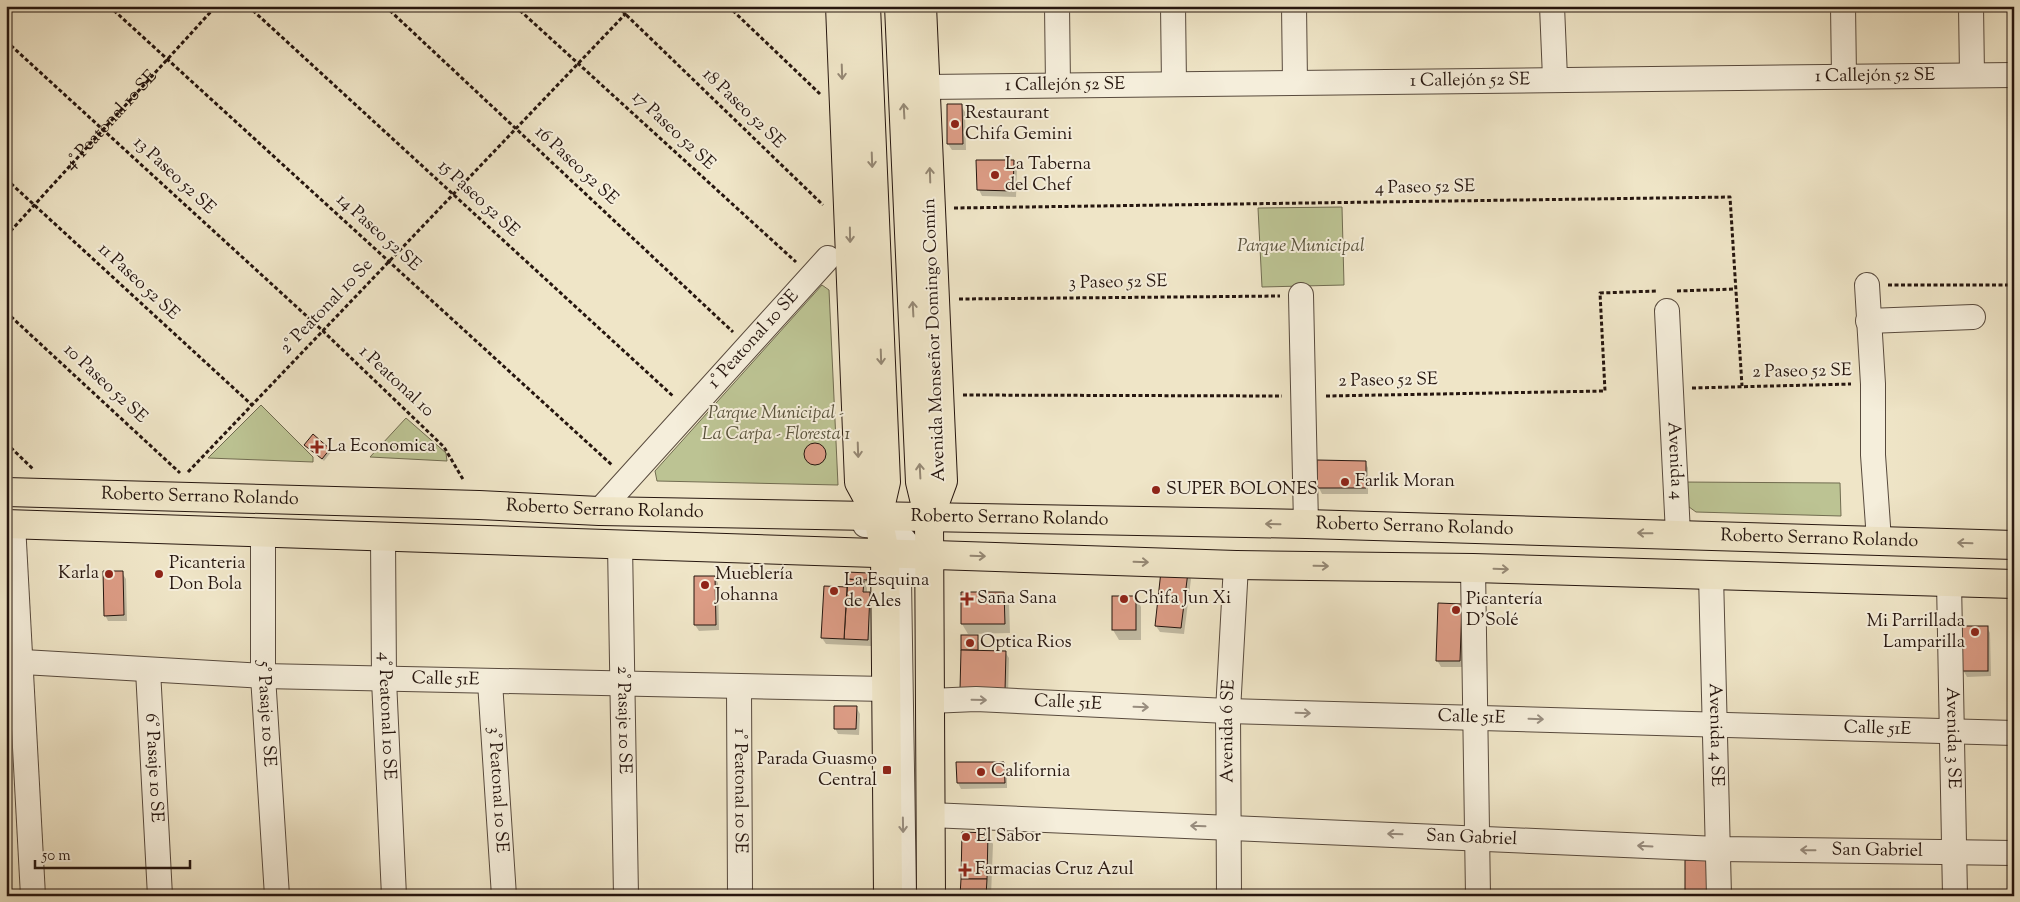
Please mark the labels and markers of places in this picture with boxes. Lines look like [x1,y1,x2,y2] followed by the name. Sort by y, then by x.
[965,101,1072,148] place label: Restaurant Chifa Gemini
[949,118,961,130] marker: Restaurant Chifa Gemini
[1005,152,1091,199] place label: La Taberna del Chef
[989,169,1001,181] marker: La Taberna del Chef
[327,434,436,460] place label: La Economica
[311,441,323,453] marker: La Economica
[1355,469,1455,495] place label: Farlik Moran
[1339,476,1351,488] marker: Farlik Moran
[1166,477,1318,503] place label: SUPER BOLONES
[1150,484,1162,496] marker: SUPER BOLONES
[169,551,246,598] place label: Picanteria Don Bola
[58,561,99,587] place label: Karla
[714,562,793,609] place label: Mueblería Johanna
[103,568,115,580] marker: Karla
[153,568,165,580] marker: Picanteria Don Bola
[844,568,929,615] place label: La Esquina de Ales
[699,579,711,591] marker: Mueblería Johanna
[828,585,840,597] marker: La Esquina de Ales
[977,586,1057,612] place label: Sana Sana
[1134,586,1231,612] place label: Chifa Jun Xi
[1466,587,1543,634] place label: Picantería D'Solé
[961,593,973,605] marker: Sana Sana
[1118,593,1130,605] marker: Chifa Jun Xi
[1450,604,1462,616] marker: Picantería D'Solé
[1866,609,1965,656] place label: Mi Parrillada Lamparilla
[1969,626,1981,638] marker: Mi Parrillada Lamparilla
[980,630,1072,656] place label: Optica Rios
[964,637,976,649] marker: Optica Rios
[757,747,877,794] place label: Parada Guasmo Central
[991,759,1070,785] place label: California
[881,764,893,776] marker: Parada Guasmo Central
[975,766,987,778] marker: California
[976,824,1041,850] place label: El Sabor
[960,831,972,843] marker: El Sabor
[975,857,1134,883] place label: Farmacias Cruz Azul
[959,864,971,876] marker: Farmacias Cruz Azul

